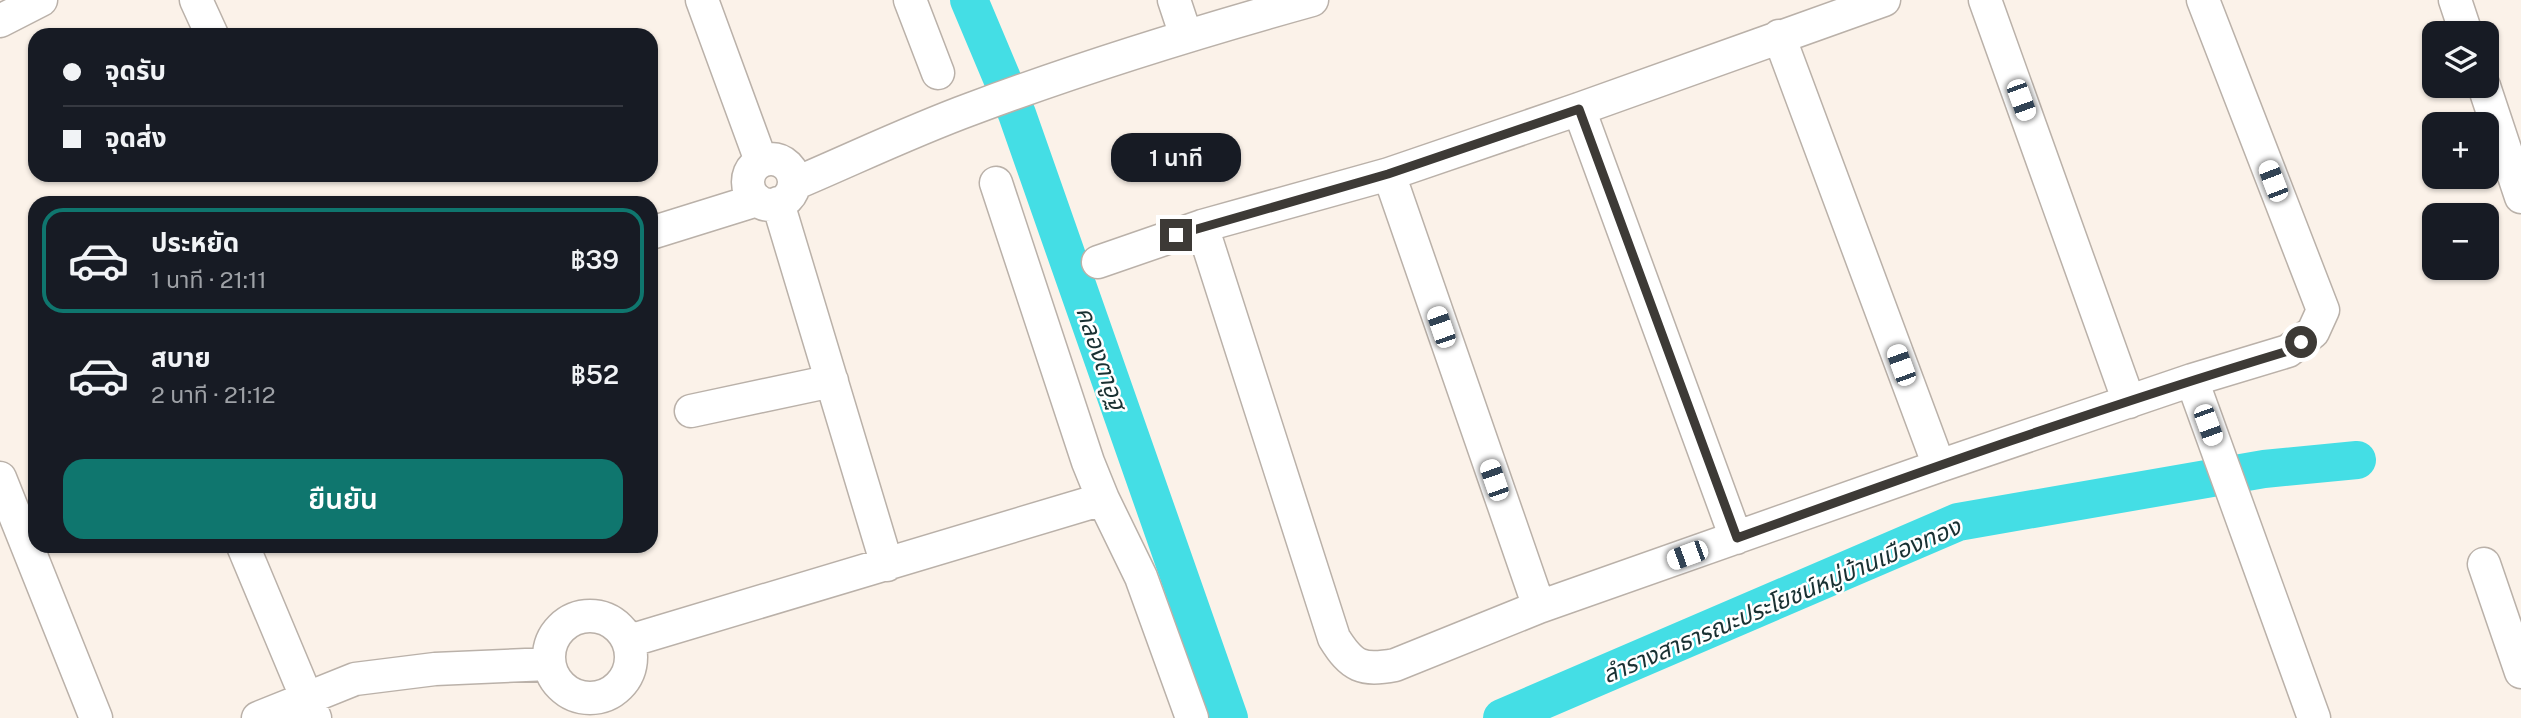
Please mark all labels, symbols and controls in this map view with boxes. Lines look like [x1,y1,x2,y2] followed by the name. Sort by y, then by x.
[2422,21,2499,280] map controls
[2422,21,2499,98] button: layers
[105,55,166,86] text: จุดรับ
[2004,77,2039,123] car
[2422,112,2499,189] button: +
[105,122,167,153] text: จุดส่ง
[1111,134,1241,182] callout: 1 นาที
[1149,144,1203,171] text: 1 นาที
[2256,158,2291,204] car
[2422,203,2499,280] button: −
[1160,219,1192,251] route end
[151,227,239,258] text: ประหยัด
[67,229,130,292] icon: car
[570,244,619,275] text: ฿39
[151,266,267,293] text: 1 นาที · 21:11
[1069,303,1134,417] water label: คลองตาอูฐ
[1425,304,1458,350] car
[2285,326,2317,358] route start
[151,342,211,373] text: สบาย
[1884,342,1919,388] car
[67,344,130,407] icon: car
[571,359,619,390] text: ฿52
[151,381,275,408] text: 2 นาที · 21:12
[2191,402,2226,448] car
[1478,457,1511,503] car
[63,459,623,539] button: ยืนยัน
[1598,511,1966,690] water label: ลำรางสาธารณะประโยชน์หมู่บ้านเมืองทอง
[1664,538,1711,572] car

